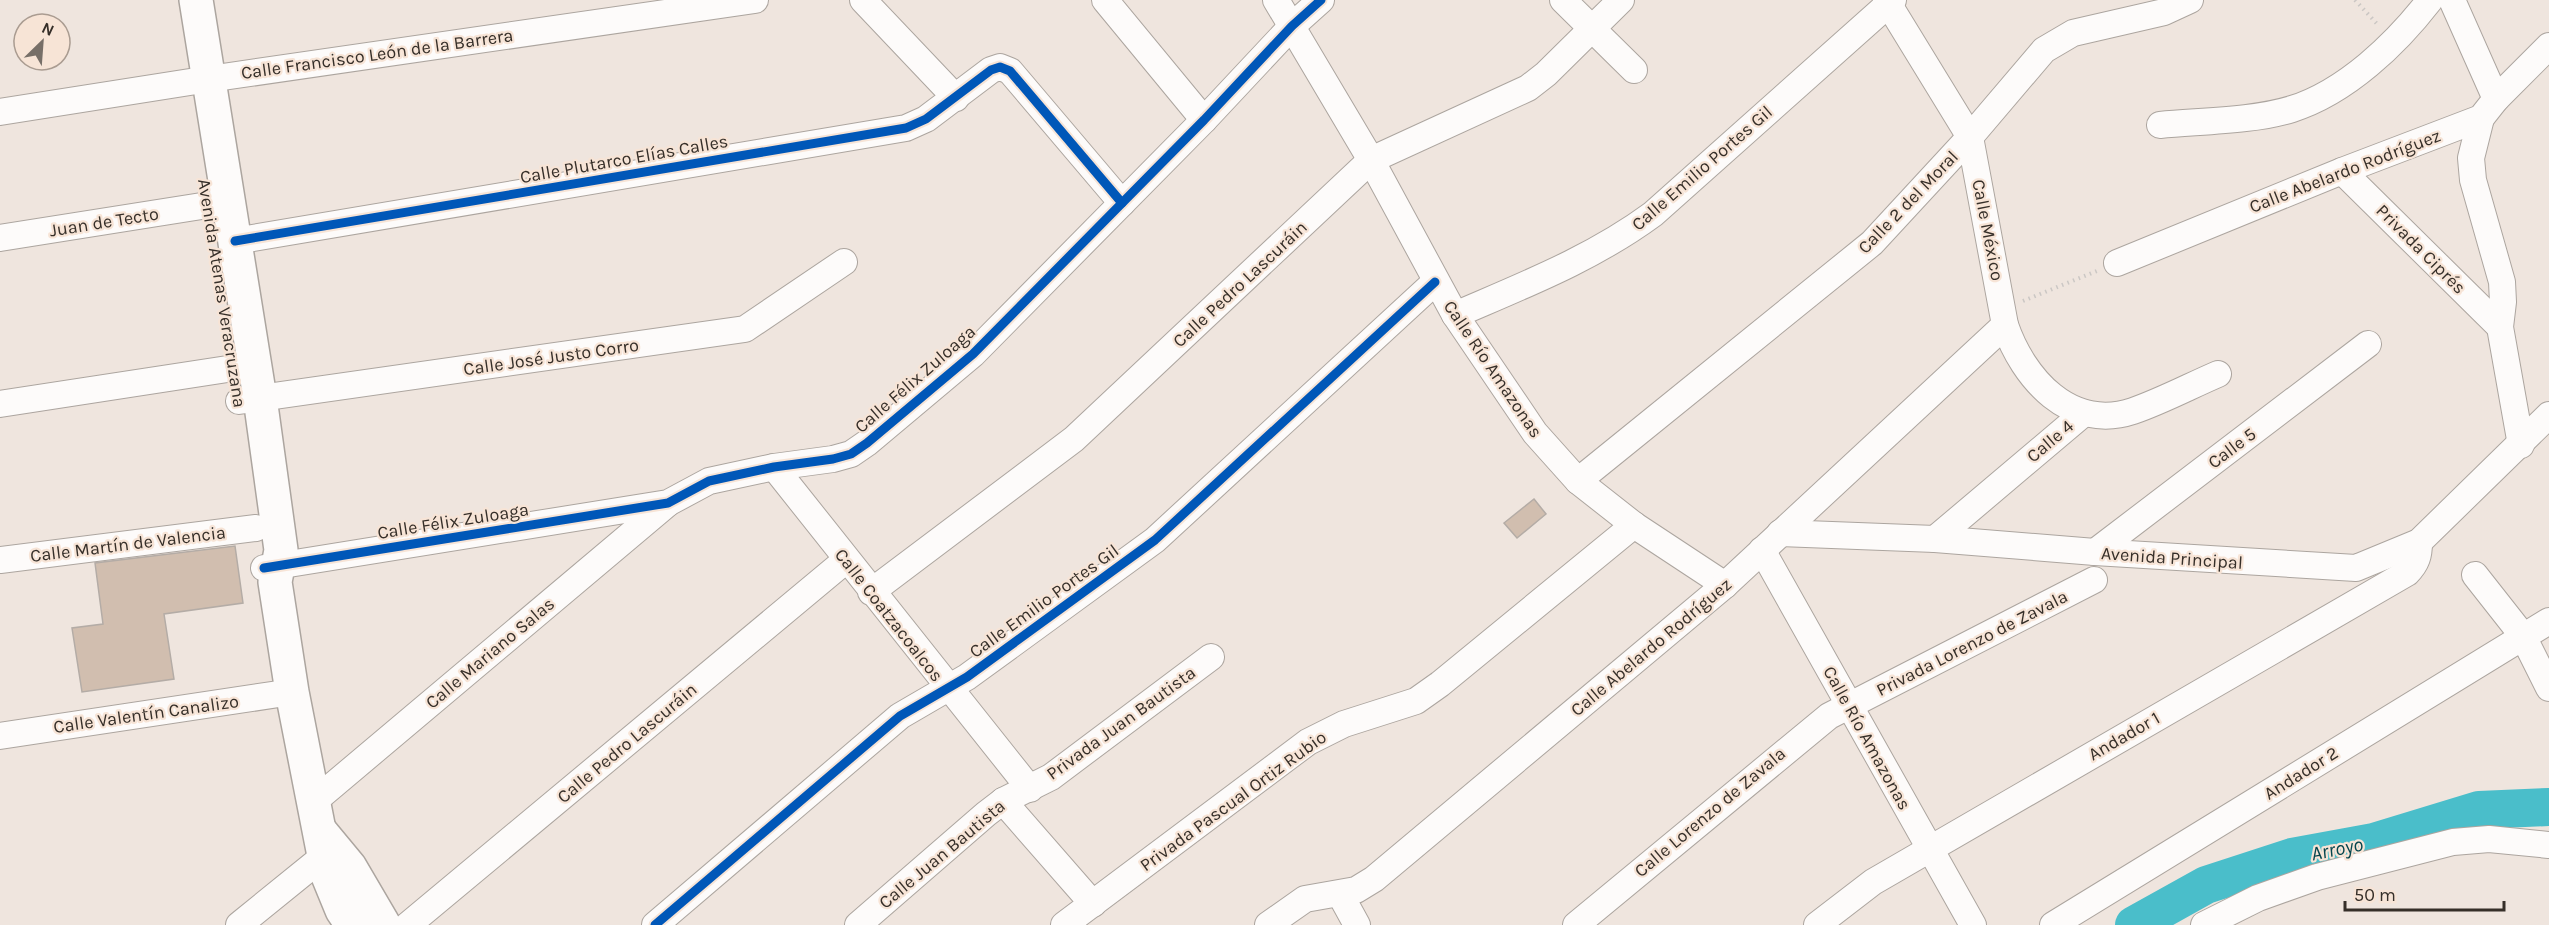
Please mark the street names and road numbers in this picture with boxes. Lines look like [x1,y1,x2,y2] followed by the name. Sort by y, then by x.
[240,24,514,84] street label: Calle Francisco León de la Barrera
[1627,101,1777,235] street label: Calle Emilio Portes Gil
[2246,124,2444,218] street label: Calle Abelardo Rodríguez
[518,130,730,188] street label: Calle Plutarco Elías Calles
[1853,146,1963,258] street label: Calle 2 del Moral
[193,177,251,409] street label: Avenida Atenas Veracruzana
[1967,177,2009,283] street label: Calle México
[2372,200,2470,298] street label: Privada Ciprés
[48,203,160,241] street label: Juan de Tecto
[1168,216,1312,352] street label: Calle Pedro Lascuráin
[1439,296,1547,442] street label: Calle Río Amazonas
[850,321,980,437] street label: Calle Félix Zuloaga
[462,334,640,380] street label: Calle José Justo Corro
[2022,415,2078,467] street label: Calle 4
[2204,423,2260,473] street label: Calle 5
[376,498,530,544] street label: Calle Félix Zuloaga
[29,521,227,567] street label: Calle Martín de Valencia
[965,539,1123,663] street label: Calle Emilio Portes Gil
[2100,542,2244,574] street label: Avenida Principal
[830,544,948,686] street label: Calle Coatzacoalcos
[1566,573,1736,721] street label: Calle Abelardo Rodríguez
[1873,585,2071,701] street label: Privada Lorenzo de Zavala
[421,593,559,713] street label: Calle Mariano Salas
[1042,661,1200,785] street label: Privada Juan Bautista
[1818,662,1916,814] street label: Calle Río Amazonas
[553,678,701,808] street label: Calle Pedro Lascuráin
[52,690,240,738] street label: Calle Valentín Canalizo
[2084,707,2164,765] street label: Andador 1
[1135,726,1331,876] street label: Privada Pascual Ortiz Rubio
[1630,742,1790,882] street label: Calle Lorenzo de Zavala
[2260,742,2342,804] street label: Andador 2
[874,795,1010,913] street label: Calle Juan Bautista

